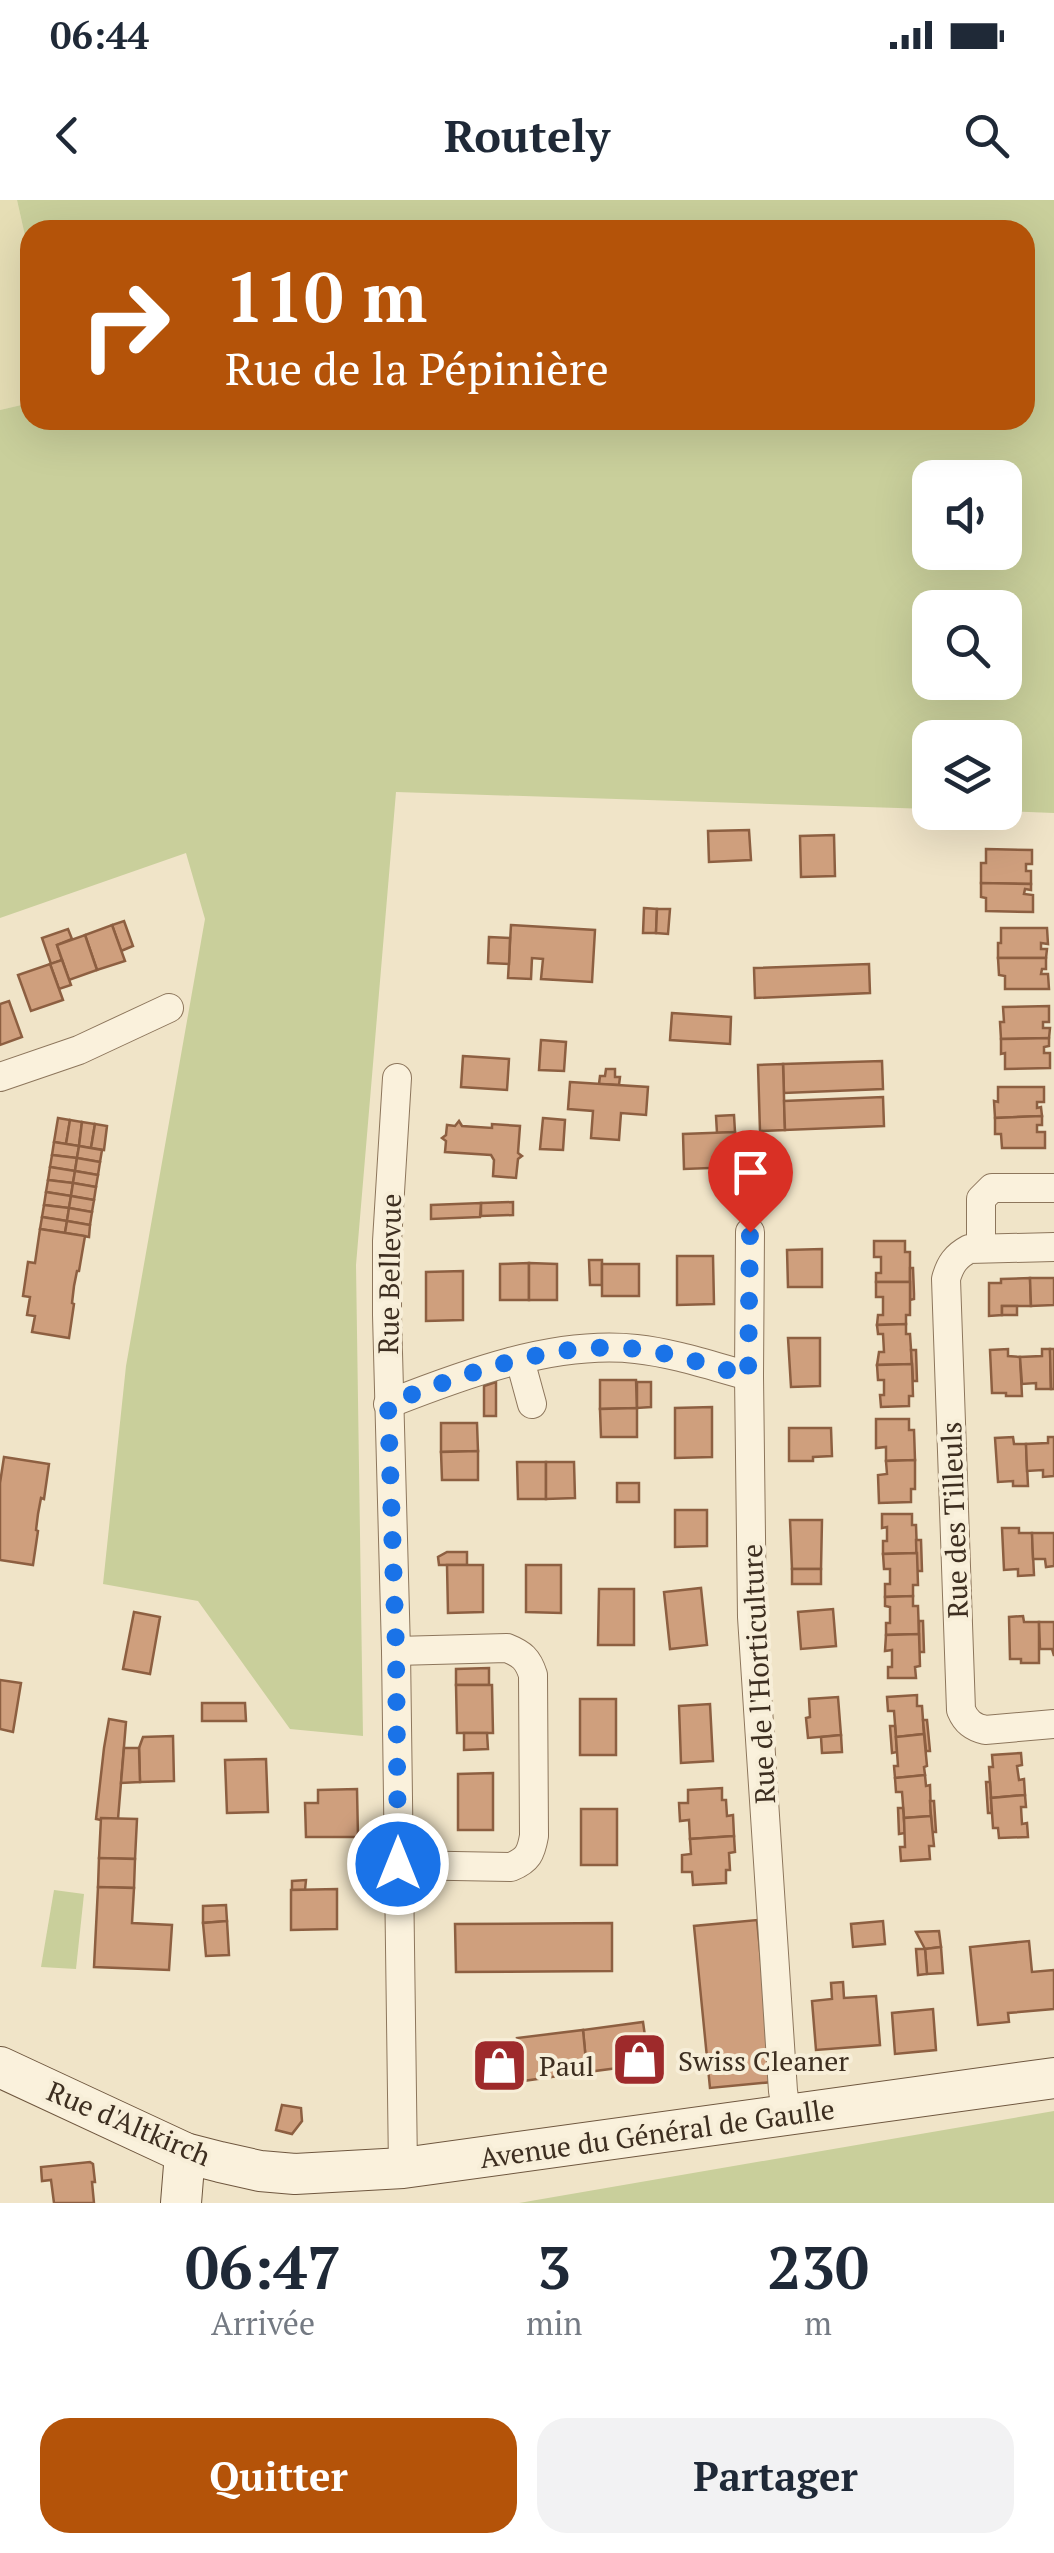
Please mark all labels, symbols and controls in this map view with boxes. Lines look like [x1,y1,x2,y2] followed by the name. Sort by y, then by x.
[50,10,149,60] text: 06:44
[444,105,610,165] text: Routely
[40,108,95,163] icon: back
[959,108,1014,163] icon: search
[225,249,427,342] text: 110 m
[60,260,190,390] icon: right
[225,338,609,398] text: Rue de la Pépinière
[912,460,1022,830] map controls
[912,460,1022,570] button: sound
[912,590,1022,700] button: search
[912,720,1022,830] button: layers
[708,1130,793,1233] pin
[723,1145,778,1200] icon: arrive
[369,1193,409,1355] street label: Rue Bellevue
[932,1421,976,1619] street label: Rue des Tilleuls
[733,1543,783,1805] street label: Rue de l'Horticulture
[346,1812,450,1916] position arrow
[609,2030,669,2090] shop icon: Swiss Cleaner
[470,2035,530,2095] shop icon: Paul
[678,2042,849,2079] place label: Swiss Cleaner
[539,2047,594,2084] place label: Paul
[42,2072,216,2174] street label: Rue d'Altkirch
[477,2090,837,2176] street label: Avenue du Général de Gaulle
[185,2227,341,2306] text: 06:47
[537,2227,571,2306] text: 3
[767,2227,869,2306] text: 230
[211,2302,315,2344] text: Arrivée
[526,2302,582,2344] text: min
[804,2302,832,2344] text: m
[40,2418,517,2533] button: Quitter
[537,2418,1014,2533] button: Partager

